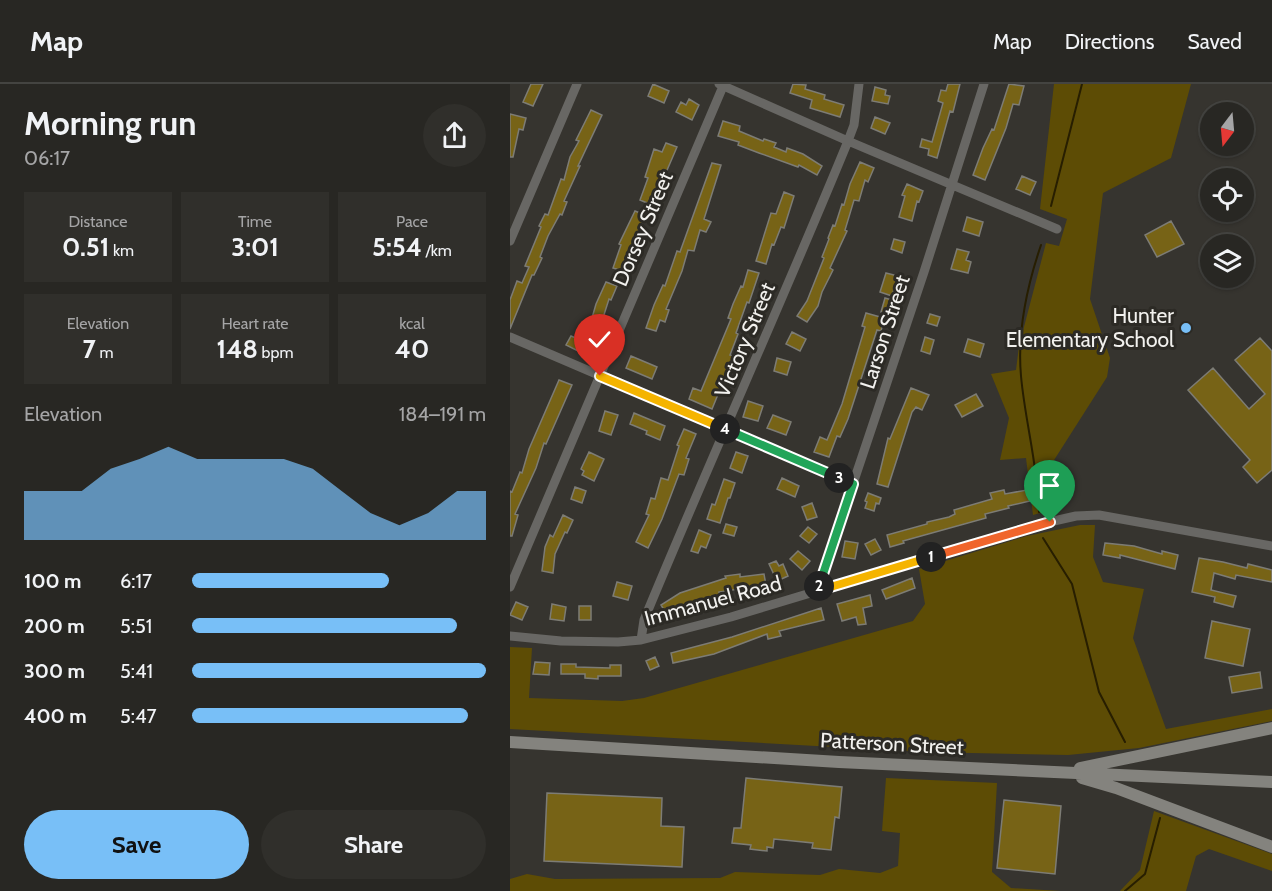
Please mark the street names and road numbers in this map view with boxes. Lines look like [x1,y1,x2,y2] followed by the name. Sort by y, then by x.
[607,168,678,290] street label: Dorsey Street
[854,272,915,392] street label: Larson Street
[709,279,780,401] street label: Victory Street
[642,570,784,631] street label: Immanuel Road
[820,727,964,760] street label: Patterson Street

